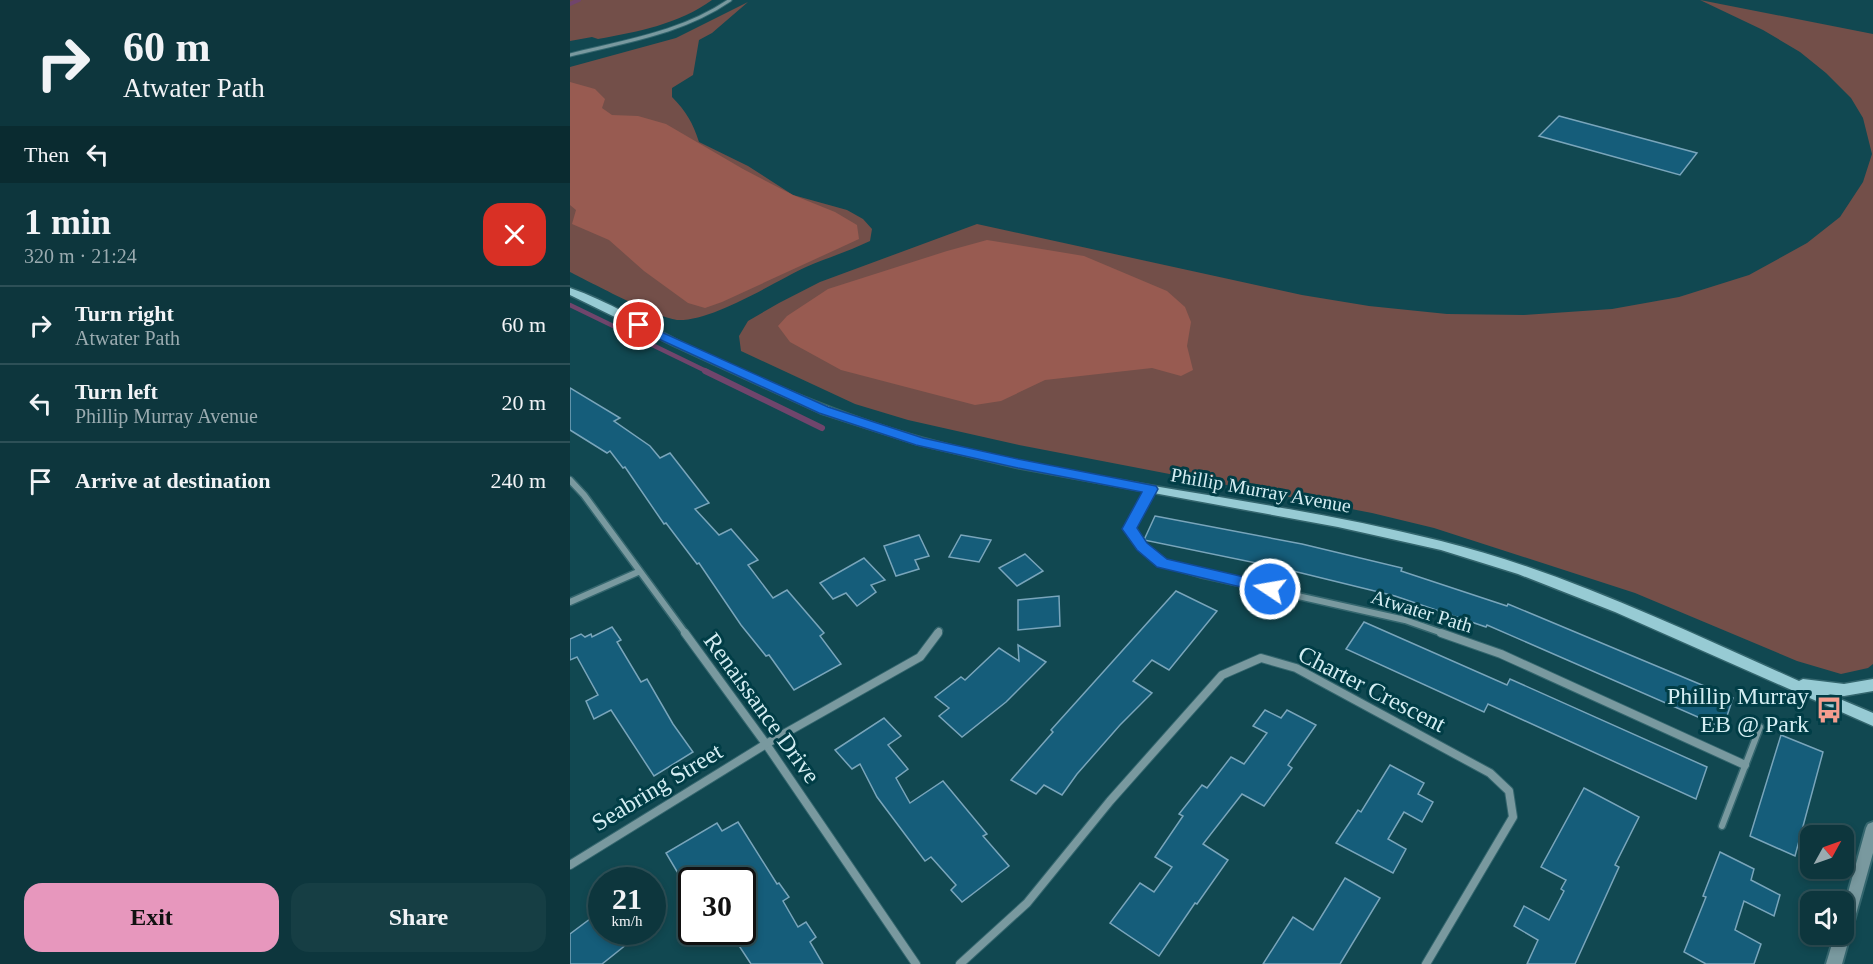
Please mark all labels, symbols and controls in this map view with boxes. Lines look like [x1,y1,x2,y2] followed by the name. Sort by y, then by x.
[24,24,102,102] icon: right
[123,24,211,70] text: 60 m
[123,73,265,103] text: Atwater Path
[81,138,114,171] icon: left
[24,142,69,167] text: Then
[24,202,111,242] text: 1 min
[483,203,546,266] button: close
[24,245,137,267] text: 320 m · 21:24
[613,299,664,350] pin
[75,301,174,326] text: Turn right
[622,308,655,341] icon: arrive
[24,309,57,342] icon: right
[501,312,546,337] text: 60 m
[75,327,180,349] text: Atwater Path
[75,379,158,404] text: Turn left
[24,387,57,420] icon: left
[501,390,546,415] text: 20 m
[75,405,258,427] text: Phillip Murray Avenue
[1169,463,1353,518] street label: Phillip Murray Avenue
[24,465,57,498] icon: arrive
[75,468,271,493] text: Arrive at destination
[490,468,546,493] text: 240 m
[1238,557,1302,621] position arrow
[1369,585,1475,637] street label: Atwater Path
[699,628,825,788] street label: Renaissance Drive
[1294,641,1450,737] street label: Charter Crescent
[1667,683,1809,737] place label: Phillip Murray EB @ Park
[1814,695,1844,725] bus stop icon: Phillip Murray EB @ Park
[587,738,727,836] street label: Seabring Street
[1800,825,1854,879] north arrow
[1800,825,1854,945] map controls
[678,867,756,945] speed limit sign: 30
[612,882,642,915] text: 21
[24,883,279,952] button: Exit
[291,883,546,952] button: Share
[1800,891,1854,945] button: sound
[612,913,642,929] text: km/h

